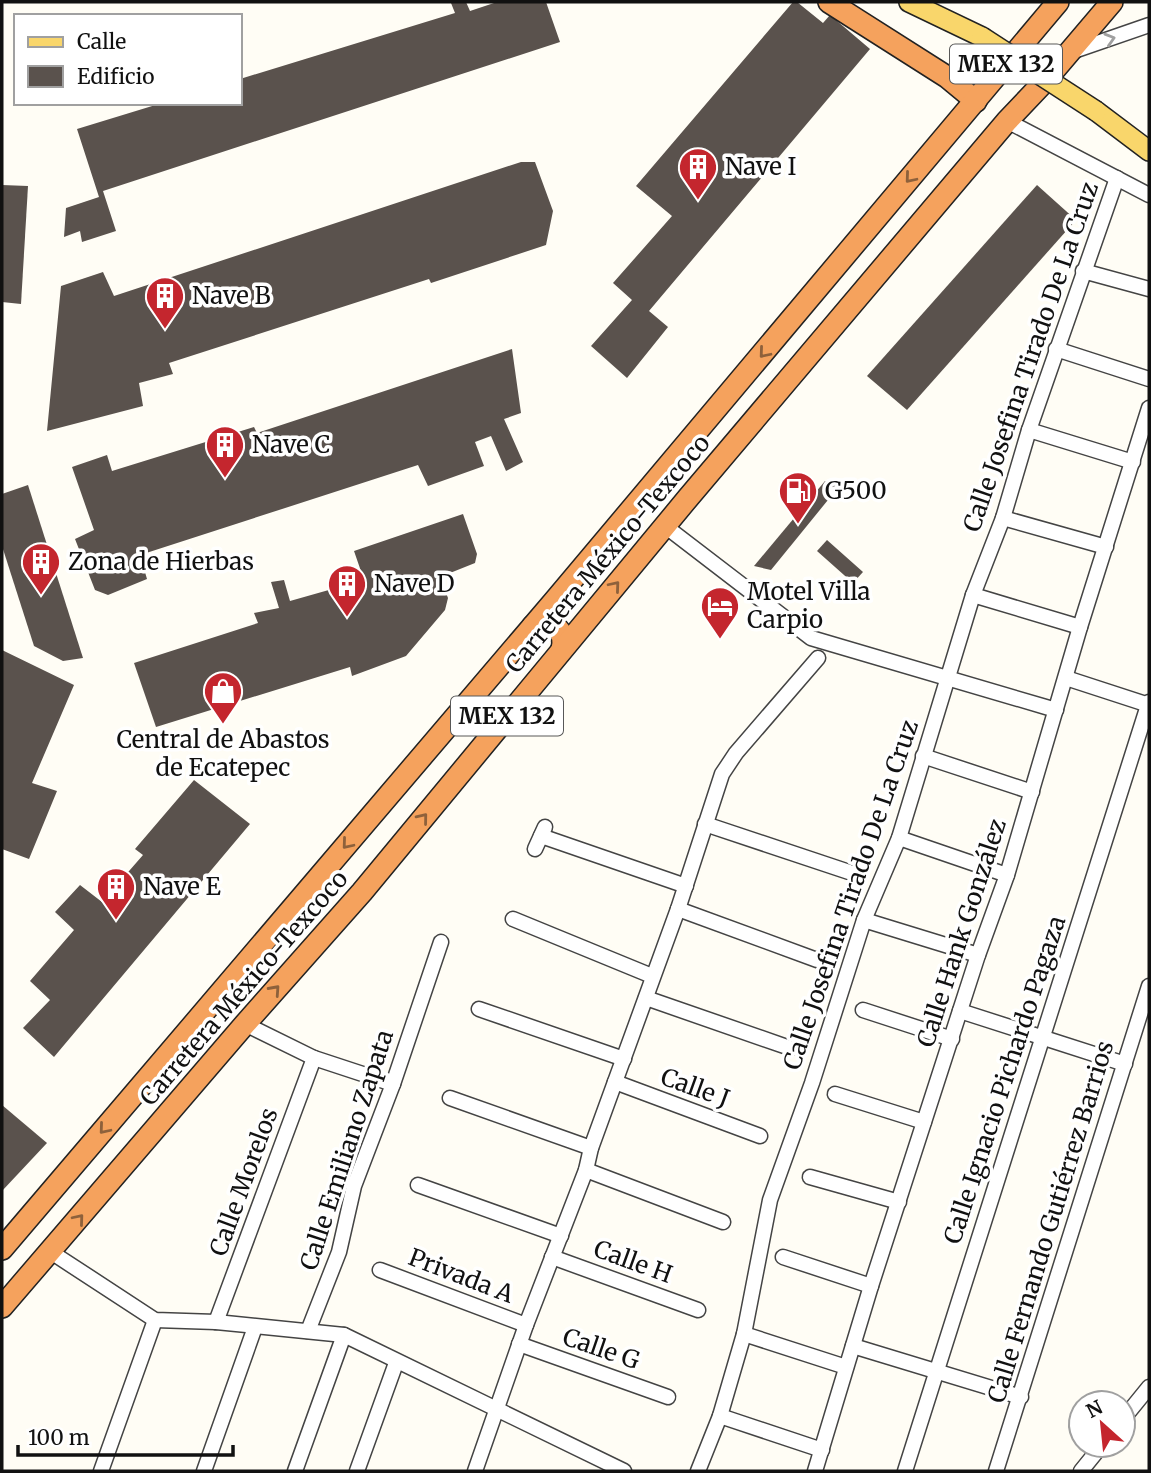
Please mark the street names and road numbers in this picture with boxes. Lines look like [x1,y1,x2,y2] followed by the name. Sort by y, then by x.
[950,44,1062,83] road number: MEX 132
[956,178,1105,536] street label: Calle Josefina Tirado De La Cruz
[499,428,717,679] street label: Carretera México-Texcoco
[451,696,563,736] road number: MEX 132
[776,716,925,1074] street label: Calle Josefina Tirado De La Cruz
[910,815,1013,1051] street label: Calle Hank González
[133,864,354,1112] street label: Carretera México-Texcoco
[937,912,1072,1248] street label: Calle Ignacio Pichardo Pagaza
[293,1026,400,1274] street label: Calle Emiliano Zapata
[981,1037,1120,1407] street label: Calle Fernando Gutiérrez Barrios
[657,1061,734,1114] street label: Calle J
[202,1104,285,1260] street label: Calle Morelos
[590,1233,677,1290] street label: Calle H
[404,1241,519,1310] street label: Privada A
[559,1321,644,1376] street label: Calle G

